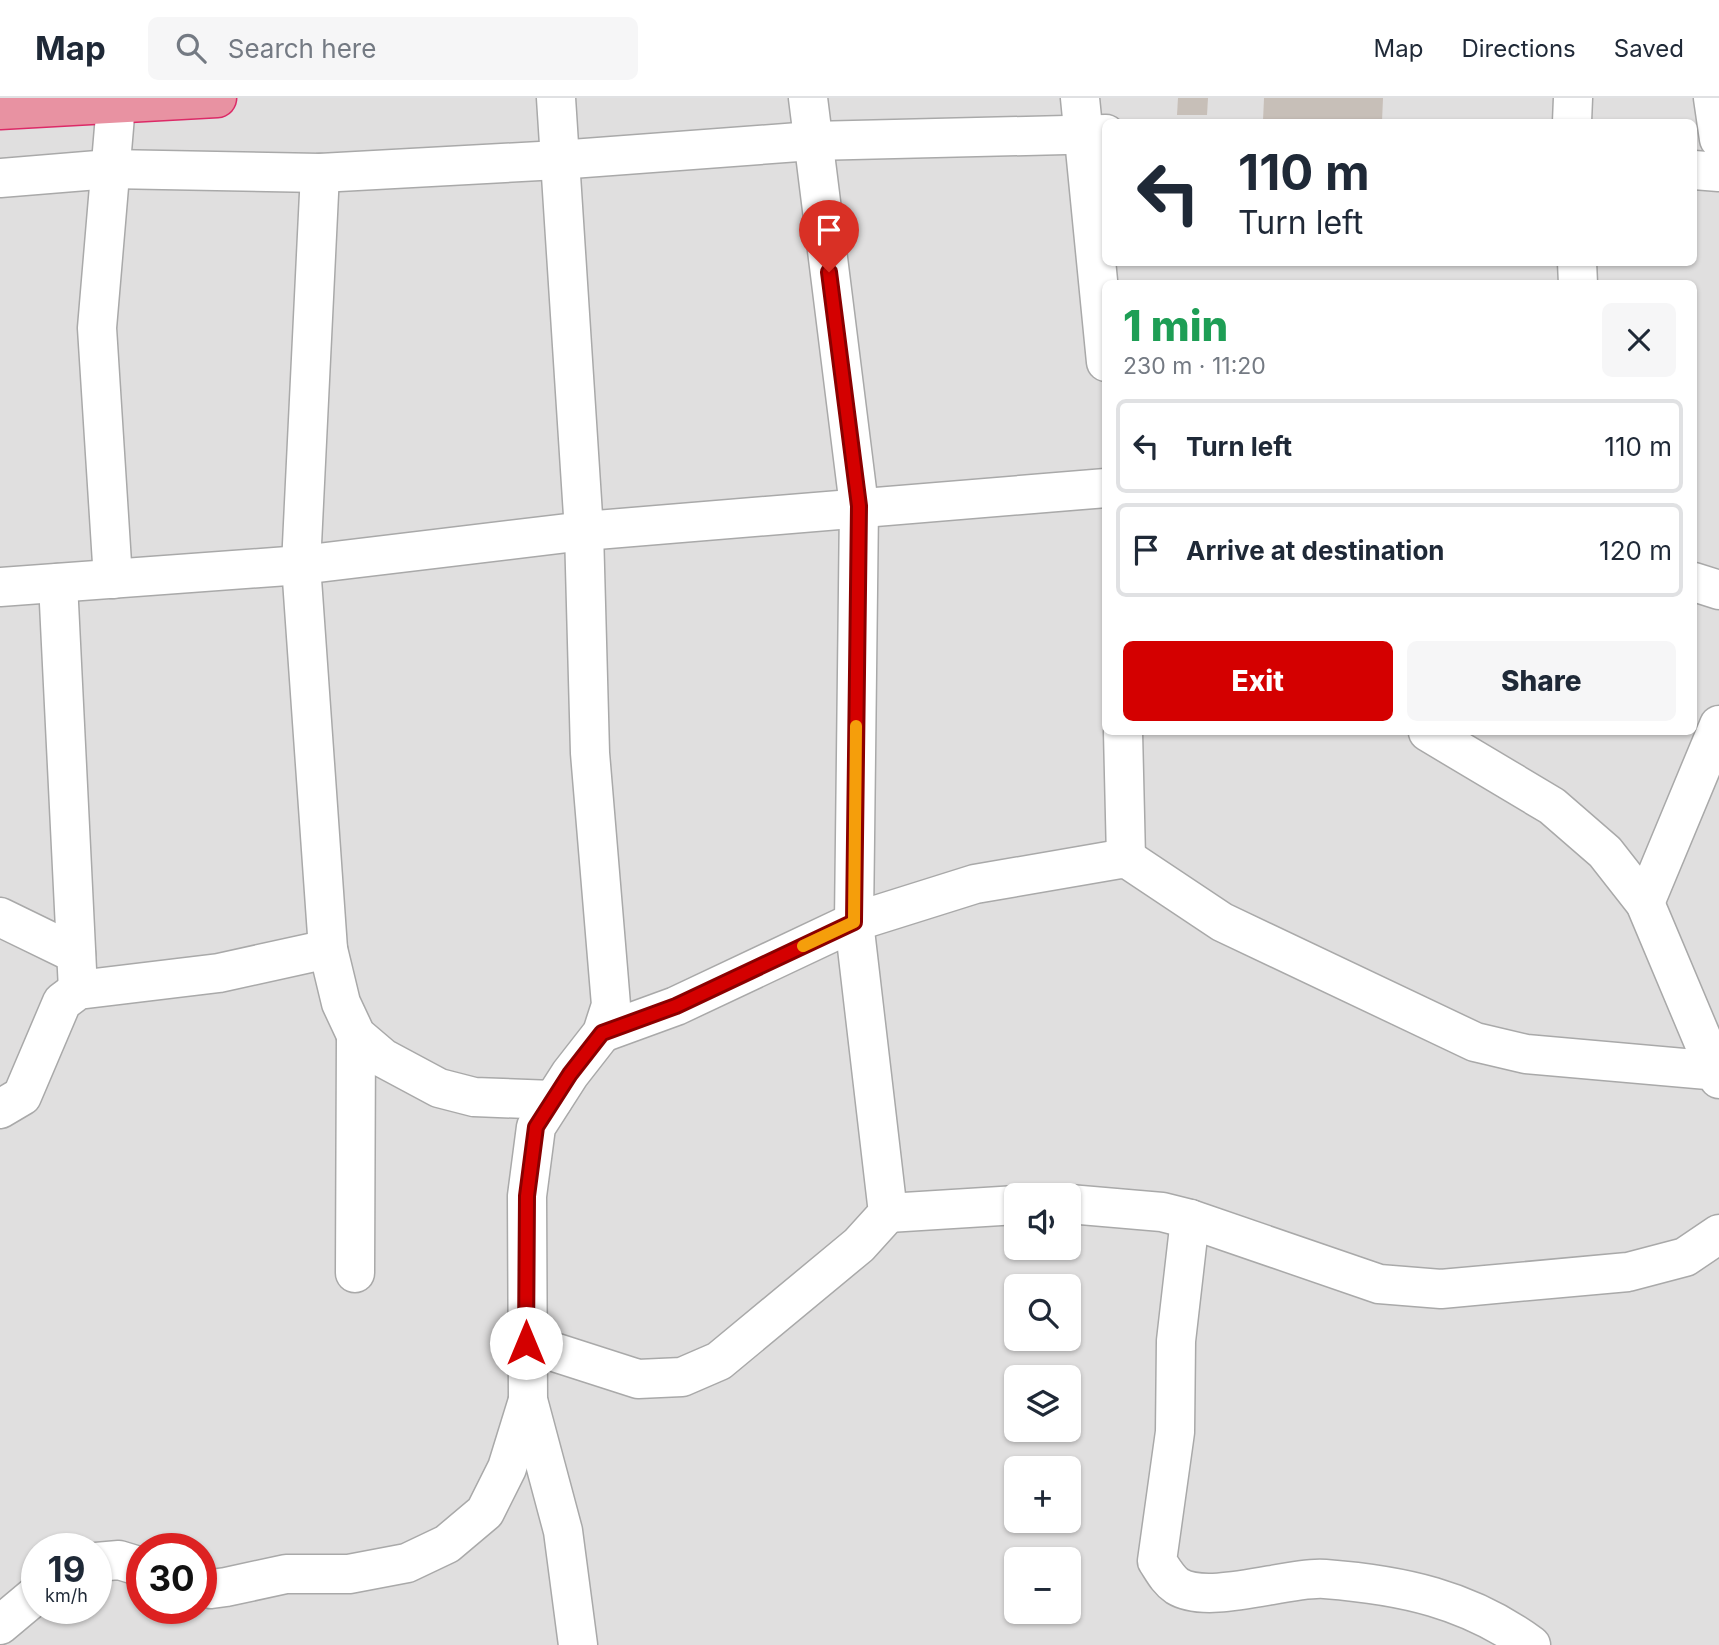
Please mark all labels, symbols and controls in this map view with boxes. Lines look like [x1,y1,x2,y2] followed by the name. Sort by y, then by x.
[148,17,638,80] search box
[35,28,106,68] text: Map
[172,29,210,67] icon: search
[228,33,376,64] text: Search here
[1374,34,1423,63] text: Map
[1461,34,1576,63] text: Directions
[1614,34,1684,63] text: Saved
[1238,143,1370,202] text: 110 m
[1123,147,1214,238] icon: left
[799,200,859,272] pin
[1238,203,1363,242] text: Turn left
[810,211,848,249] icon: arrive
[1123,300,1228,351] text: 1 min
[1602,303,1676,377] button: close
[1123,352,1266,380] text: 230 m · 11:20
[1127,427,1165,465] icon: left
[1186,431,1292,462] text: Turn left
[1604,431,1672,462] text: 110 m
[1127,531,1165,569] icon: arrive
[1186,535,1445,566] text: Arrive at destination
[1599,535,1672,566] text: 120 m
[1123,641,1393,721] button: Exit
[1407,641,1676,721] button: Share
[1004,1183,1081,1624] map controls
[1004,1183,1081,1260] button: sound
[1004,1274,1081,1351] button: search
[489,1306,563,1380] position arrow
[1004,1365,1081,1442] button: layers
[1004,1456,1081,1533] button: +
[126,1533,217,1624] speed limit sign: 30
[1004,1547,1081,1624] button: −
[48,1548,85,1590] text: 19
[45,1585,88,1606] text: km/h

